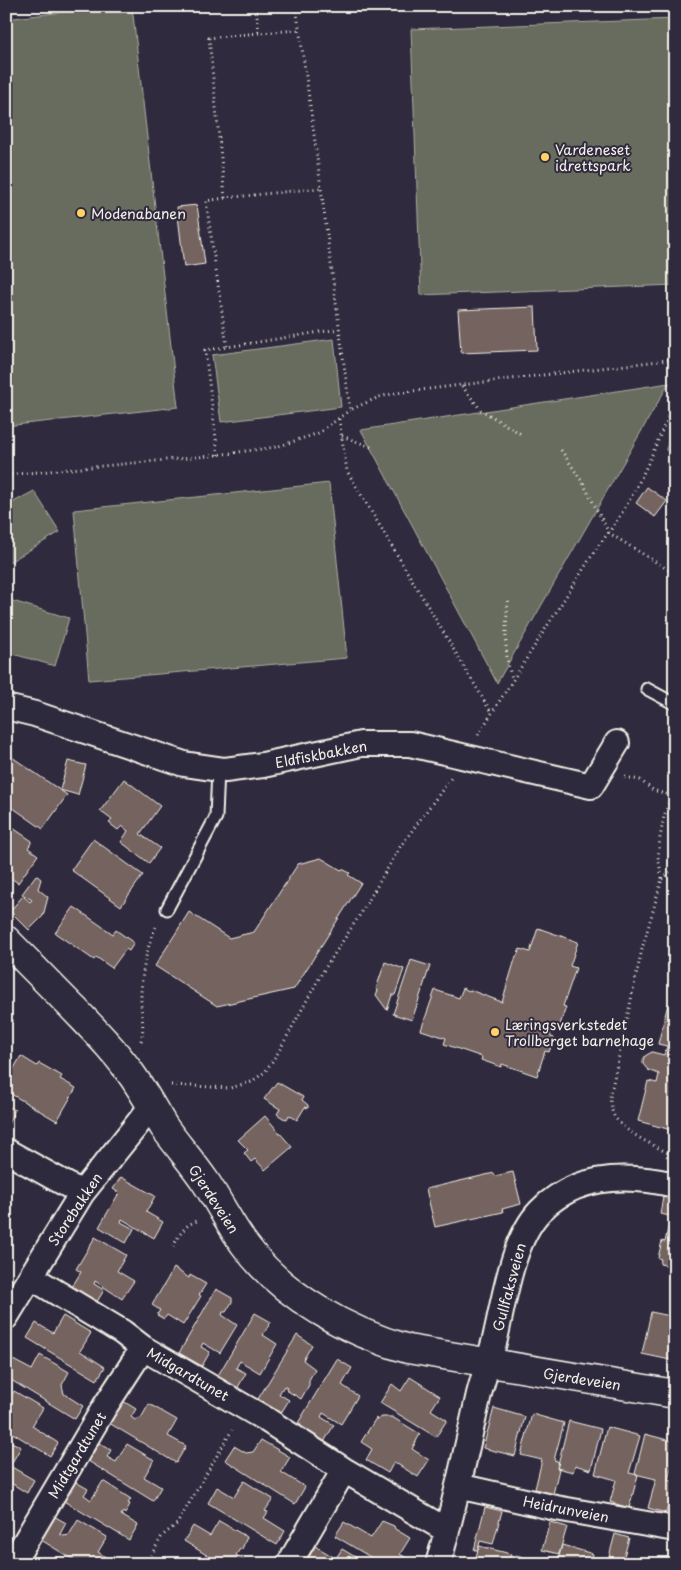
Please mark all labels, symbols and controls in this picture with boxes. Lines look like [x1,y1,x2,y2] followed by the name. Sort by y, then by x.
[555,139,631,176] place label: Vardeneset idrettspark
[539,151,551,163] marker: Vardeneset idrettspark
[91,203,186,224] place label: Modenabanen
[75,207,87,219] marker: Modenabanen
[273,735,369,773] street label: Eldfiskbakken
[505,1014,654,1051] place label: Læringsverkstedet Trollberget barnehage
[489,1026,501,1038] marker: Læringsverkstedet Trollberget barnehage
[184,1160,244,1238] street label: Gjerdeveien
[43,1168,107,1250] street label: Storebakken
[487,1240,531,1334] street label: Gullfaksveien
[143,1342,233,1406] street label: Midgardtunet
[542,1362,622,1396] street label: Gjerdeveien
[43,1408,111,1502] street label: Midtgardtunet
[521,1490,611,1528] street label: Heidrunveien

